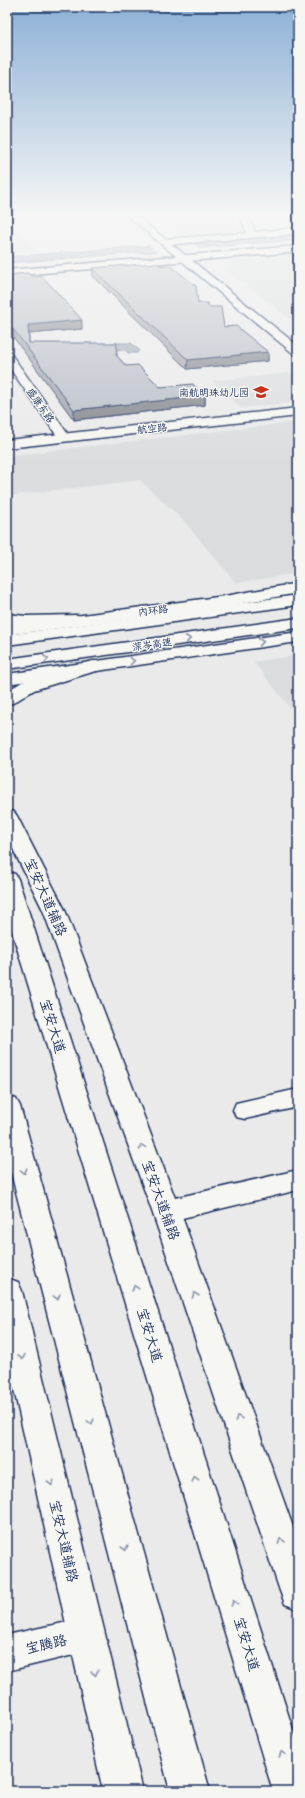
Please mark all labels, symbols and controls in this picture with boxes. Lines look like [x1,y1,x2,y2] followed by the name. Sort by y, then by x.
[252,383,270,401] school or university icon: 南航明珠幼儿园
[24,385,58,425] street label: 盛康东路
[179,385,249,399] place label: 南航明珠幼儿园
[136,419,168,437] street label: 航空路
[137,601,169,619] street label: 内环路
[131,634,173,654] street label: 深岑高速
[185,635,191,644] one-way arrow
[258,638,264,647] one-way arrow
[43,655,49,664] one-way arrow
[129,657,135,666] one-way arrow
[21,855,72,939] street label: 宝安大道辅路
[36,996,71,1055] street label: 宝安大道
[138,1143,146,1150] one-way arrow
[138,1157,185,1243] street label: 宝安大道辅路
[19,1167,28,1174] one-way arrow
[132,1285,140,1292] one-way arrow
[191,1292,200,1299] one-way arrow
[53,1293,61,1300] one-way arrow
[133,1305,168,1364] street label: 宝安大道
[17,1353,26,1360] one-way arrow
[234,1415,243,1422] one-way arrow
[86,1418,95,1425] one-way arrow
[191,1476,200,1483] one-way arrow
[46,1480,55,1487] one-way arrow
[46,1498,83,1584] street label: 宝安大道辅路
[277,1538,285,1545] one-way arrow
[120,1544,129,1551] one-way arrow
[230,1600,239,1607] one-way arrow
[230,1614,265,1673] street label: 宝安大道
[23,1630,68,1657] street label: 宝腾路
[90,1669,99,1676] one-way arrow
[278,1750,287,1757] one-way arrow

